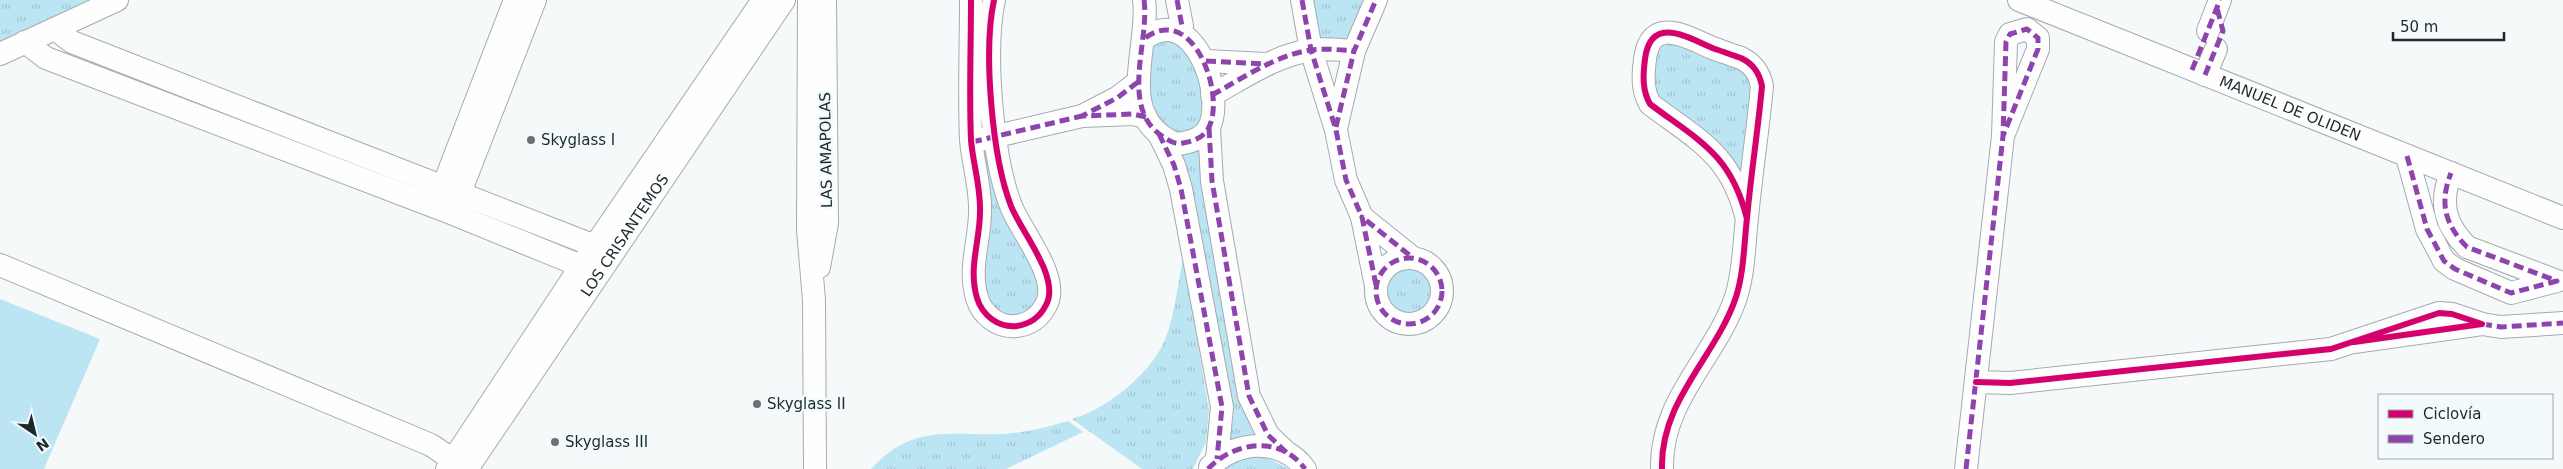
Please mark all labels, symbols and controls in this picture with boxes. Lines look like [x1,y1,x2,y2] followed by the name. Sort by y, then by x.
[2393,10,2504,42] scale bar
[2400,18,2438,36] text: 50 m
[2217,72,2363,145] street label: MANUEL DE OLIDEN
[816,92,836,208] street label: LAS AMAPOLAS
[541,131,615,149] place label: Skyglass I
[525,134,537,146] marker: Skyglass I
[577,171,673,300] street label: LOS CRISANTEMOS
[2378,394,2553,459] legend
[767,395,846,413] place label: Skyglass II
[751,398,763,410] marker: Skyglass II
[2423,405,2481,423] text: Ciclovía
[10,409,60,459] north arrow
[2423,430,2485,448] text: Sendero
[565,433,648,451] place label: Skyglass III
[33,435,52,455] text: N
[549,436,561,448] marker: Skyglass III

